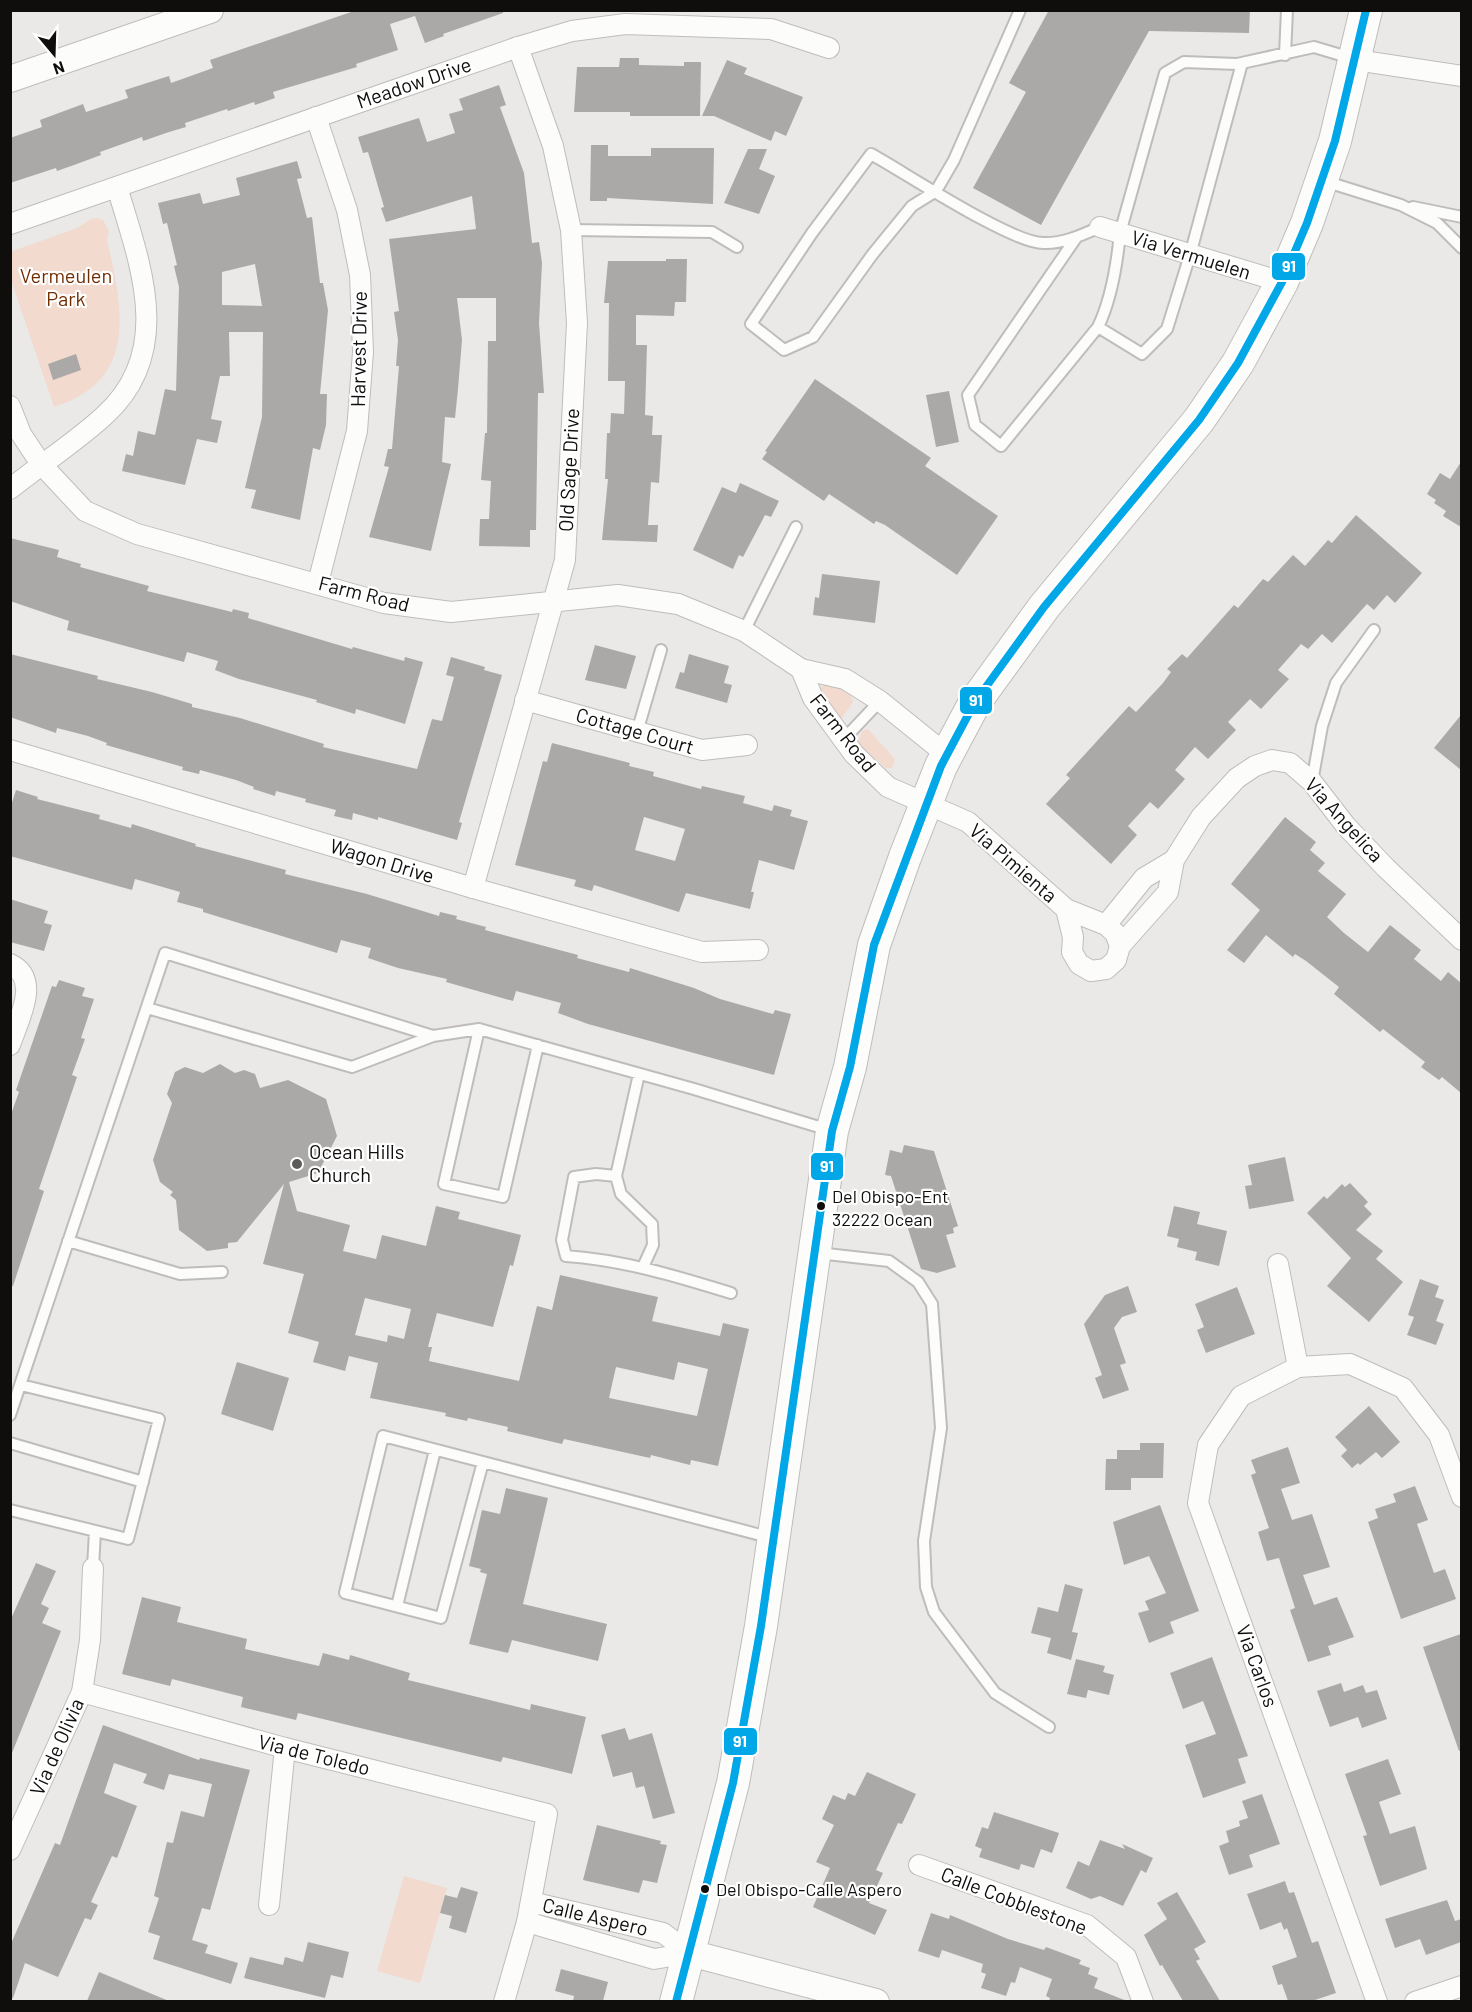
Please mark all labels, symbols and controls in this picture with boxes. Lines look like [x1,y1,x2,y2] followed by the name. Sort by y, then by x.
[24,24,84,84] north arrow
[353,51,474,113] street label: Meadow Drive
[51,58,67,79] text: N
[1129,224,1254,284] street label: Via Vermuelen
[1271,252,1306,281] line badge: 91
[1282,256,1296,275] text: 91
[20,263,112,310] park label: Vermeulen Park
[345,291,371,407] street label: Harvest Drive
[553,408,583,532] street label: Old Sage Drive
[316,570,412,616] street label: Farm Road
[959,686,993,715] line badge: 91
[806,688,882,776] street label: Farm Road
[969,690,983,709] text: 91
[574,702,697,758] street label: Cottage Court
[1300,772,1389,867] street label: Via Angelica
[965,818,1063,907] street label: Via Pimienta
[327,833,437,887] street label: Wagon Drive
[309,1139,404,1186] place label: Ocean Hills Church
[810,1152,844,1181] line badge: 91
[820,1156,834,1175] text: 91
[290,1157,304,1171] marker: Ocean Hills Church
[832,1185,949,1230] place label: Del Obispo-Ent 32222 Ocean
[815,1200,827,1212] marker: Del Obispo-Ent 32222 Ocean
[1232,1621,1284,1710] street label: Via Carlos
[24,1694,88,1799] street label: Via de Olivia
[723,1727,758,1756] line badge: 91
[256,1729,373,1780] street label: Via de Toledo
[733,1731,747,1750] text: 91
[938,1861,1091,1939] street label: Calle Cobblestone
[716,1878,902,1900] place label: Del Obispo-Calle Aspero
[699,1883,711,1895] marker: Del Obispo-Calle Aspero
[540,1892,651,1940] street label: Calle Aspero

